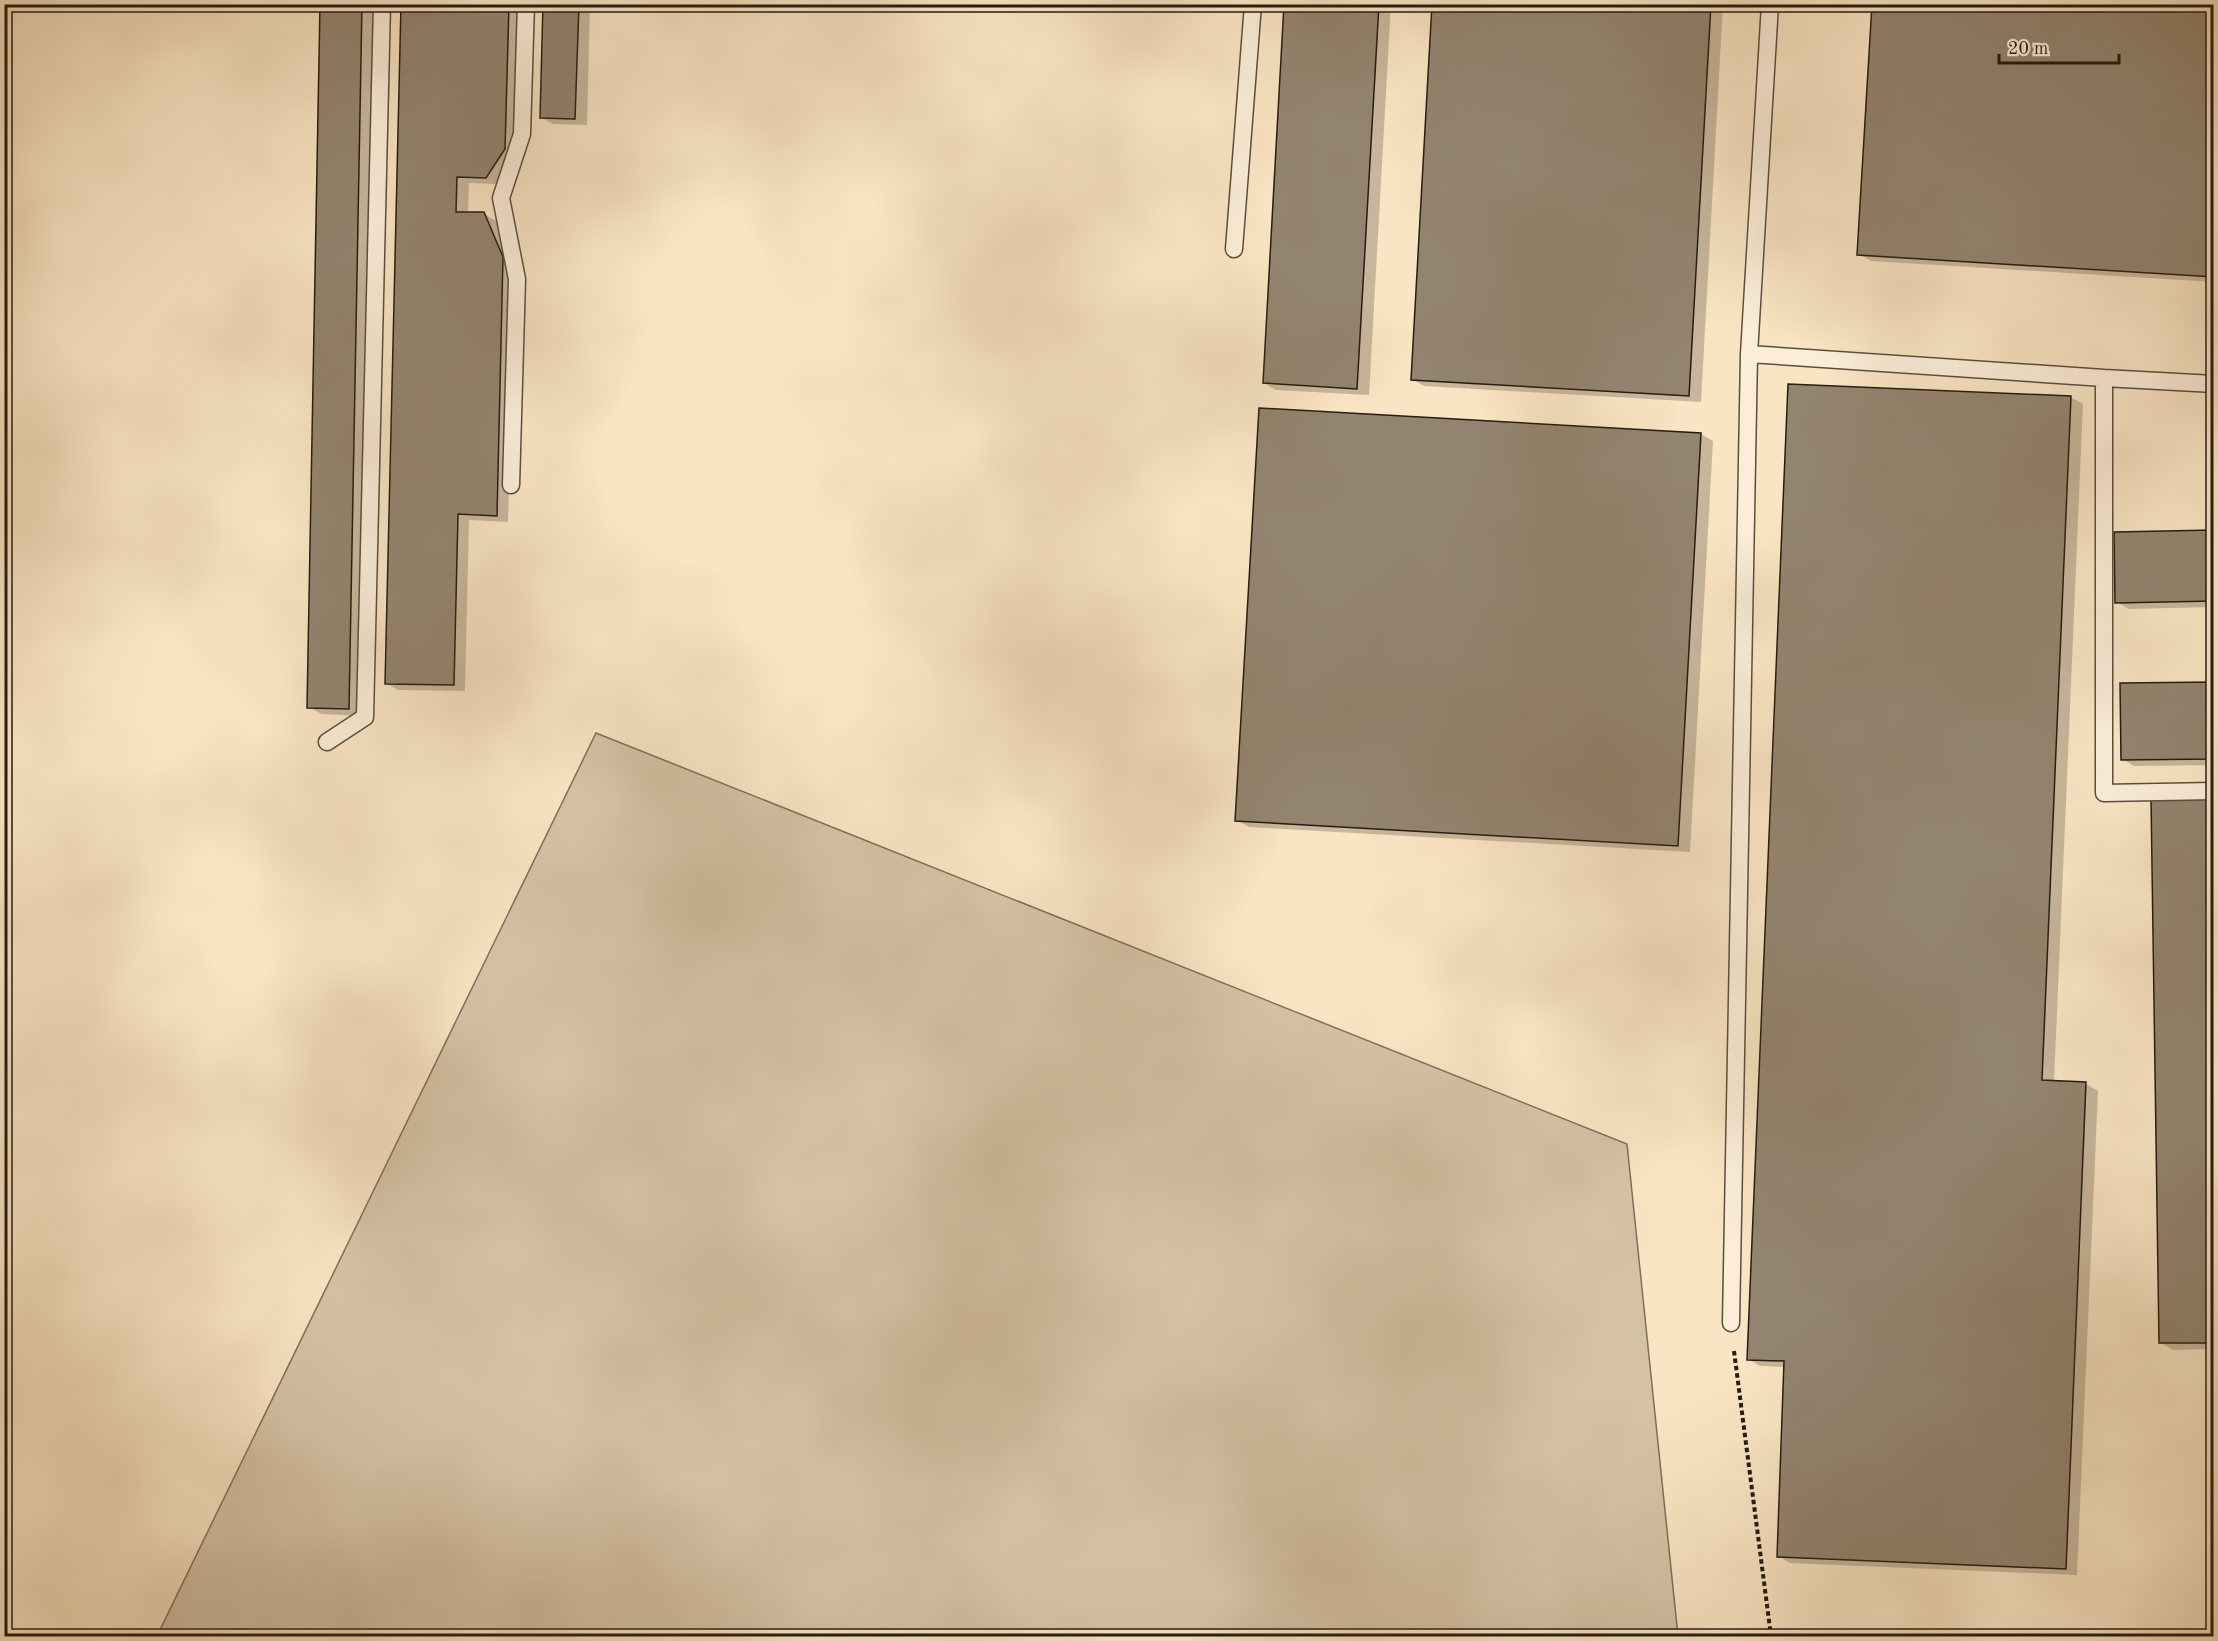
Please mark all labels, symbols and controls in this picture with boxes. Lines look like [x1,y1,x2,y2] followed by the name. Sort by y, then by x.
[1999,27,2119,65] scale bar
[2008,40,2048,58] text: 20 m

